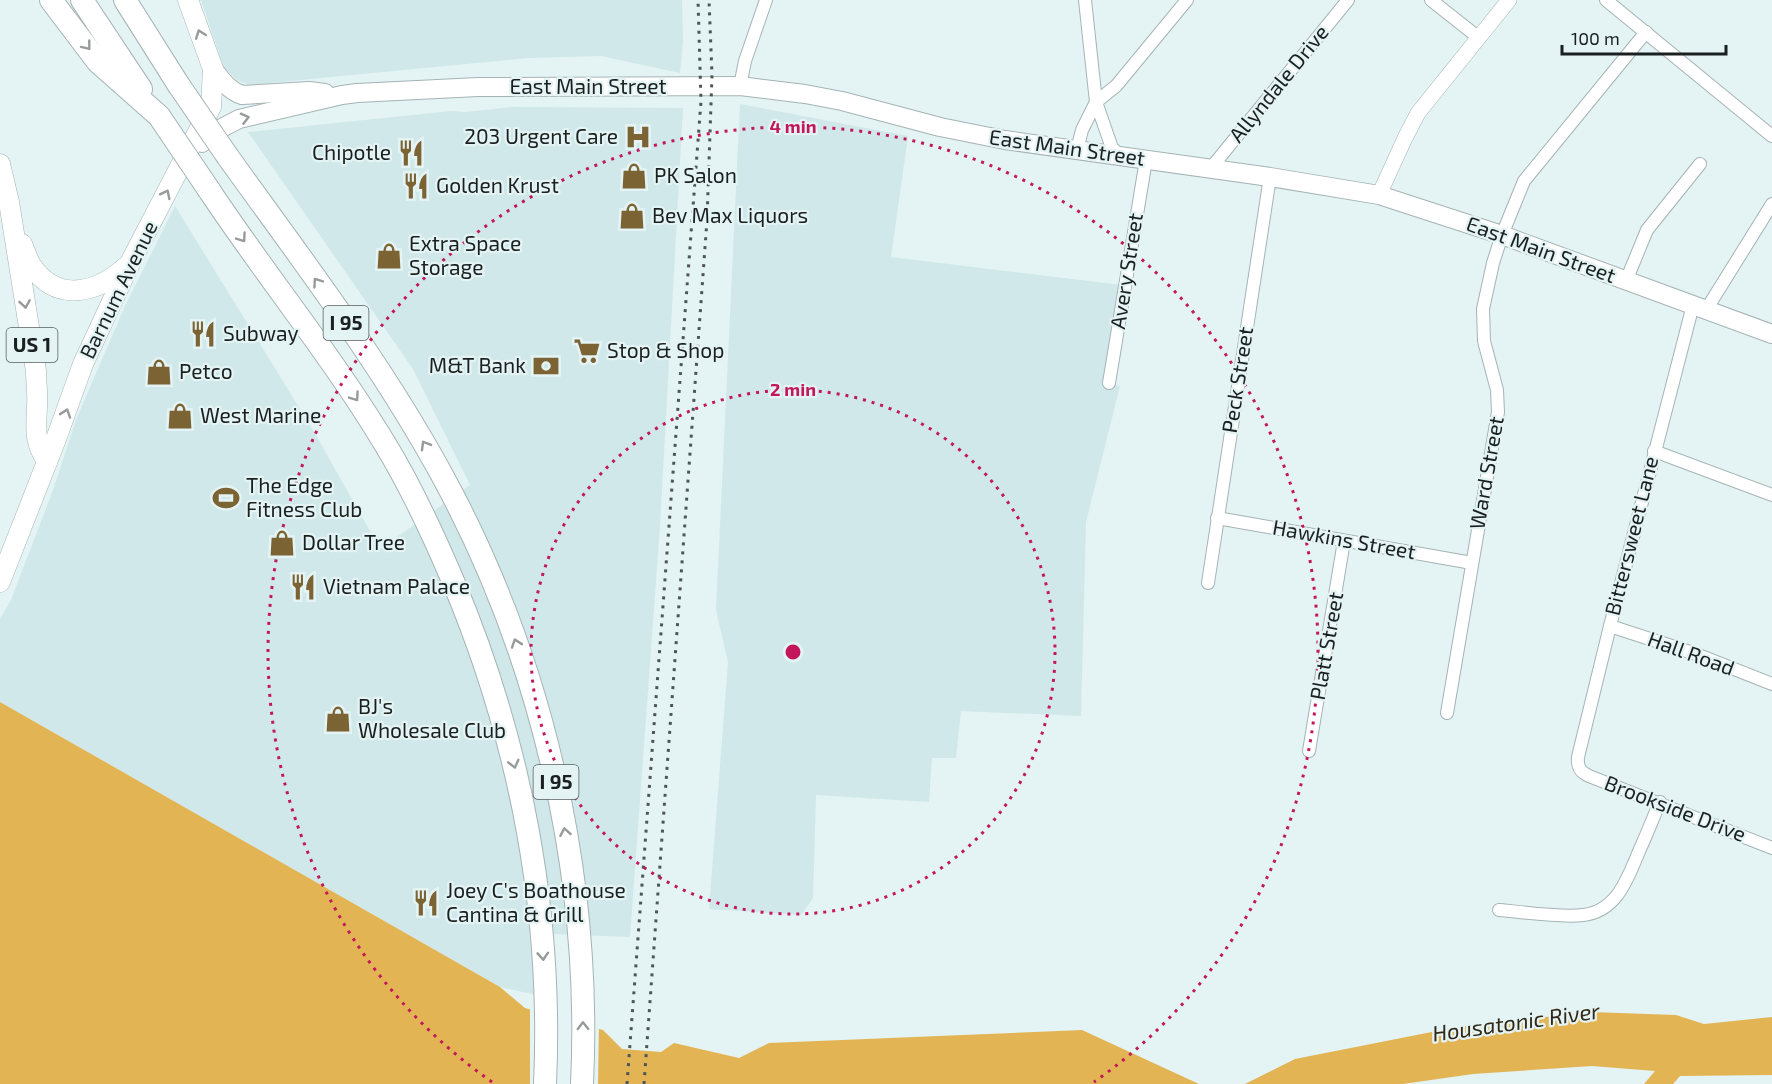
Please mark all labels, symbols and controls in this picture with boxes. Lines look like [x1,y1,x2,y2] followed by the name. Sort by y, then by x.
[1562,18,1726,56] scale bar
[1223,19,1333,147] street label: Allyndale Drive
[1571,27,1620,49] text: 100 m
[195,29,208,40] one-way arrow
[79,40,90,51] one-way arrow
[509,73,667,98] street label: East Main Street
[240,113,250,126] one-way arrow
[770,115,817,137] text: 4 min
[623,122,653,152] hospital icon: 203 Urgent Care
[464,123,618,148] place label: 203 Urgent Care
[988,123,1147,170] street label: East Main Street
[396,138,426,168] restaurant icon: Chipotle
[312,139,391,164] place label: Chipotle
[619,161,649,191] shop icon: PK Salon
[654,162,737,187] place label: PK Salon
[401,171,431,201] restaurant icon: Golden Krust
[436,172,559,197] place label: Golden Krust
[159,189,171,200] one-way arrow
[617,201,647,231] shop icon: Bev Max Liquors
[652,202,808,227] place label: Bev Max Liquors
[1463,210,1620,287] street label: East Main Street
[1104,211,1147,331] street label: Avery Street
[74,216,162,362] street label: Barnum Avenue
[409,230,521,279] place label: Extra Space Storage
[235,232,246,243] one-way arrow
[374,241,404,271] shop icon: Extra Space Storage
[313,278,324,289] one-way arrow
[19,299,31,308] one-way arrow
[324,306,368,340] road number: I 95
[188,319,218,349] restaurant icon: Subway
[223,320,299,345] place label: Subway
[1216,325,1257,435] street label: Peck Street
[6,328,57,362] road number: US 1
[572,336,602,366] supermarket icon: Stop & Shop
[607,337,724,362] place label: Stop & Shop
[531,351,561,381] bank icon: M&T Bank
[429,352,526,377] place label: M&T Bank
[144,357,174,387] shop icon: Petco
[179,358,233,383] place label: Petco
[770,378,816,400] text: 2 min
[348,391,359,402] one-way arrow
[165,401,195,431] shop icon: West Marine
[200,402,321,427] place label: West Marine
[58,408,71,419] one-way arrow
[1463,414,1508,531] street label: Ward Street
[421,441,432,451] one-way arrow
[1599,454,1662,618] street label: Bittersweet Lane
[246,472,362,521] place label: The Edge Fitness Club
[211,483,241,513] sports icon: The Edge Fitness Club
[1271,514,1418,563] street label: Hawkins Street
[267,528,297,558] shop icon: Dollar Tree
[302,529,405,554] place label: Dollar Tree
[288,572,318,602] restaurant icon: Vietnam Palace
[323,573,470,598] place label: Vietnam Palace
[1304,590,1347,702] street label: Platt Street
[1645,625,1738,680] street label: Hall Road
[510,638,523,649] one-way arrow
[783,642,803,662] centre of rings
[358,693,506,742] place label: BJ's Wholesale Club
[323,704,353,734] shop icon: BJ's Wholesale Club
[507,758,520,768] one-way arrow
[534,765,578,799] road number: I 95
[1601,769,1750,846] street label: Brookside Drive
[560,827,572,836] one-way arrow
[446,877,626,926] place label: Joey C's Boathouse Cantina & Grill
[411,888,441,918] restaurant icon: Joey C's Boathouse Cantina & Grill
[537,952,550,961] one-way arrow
[1430,996,1603,1046] water label: Housatonic River
[577,1021,589,1030] one-way arrow

